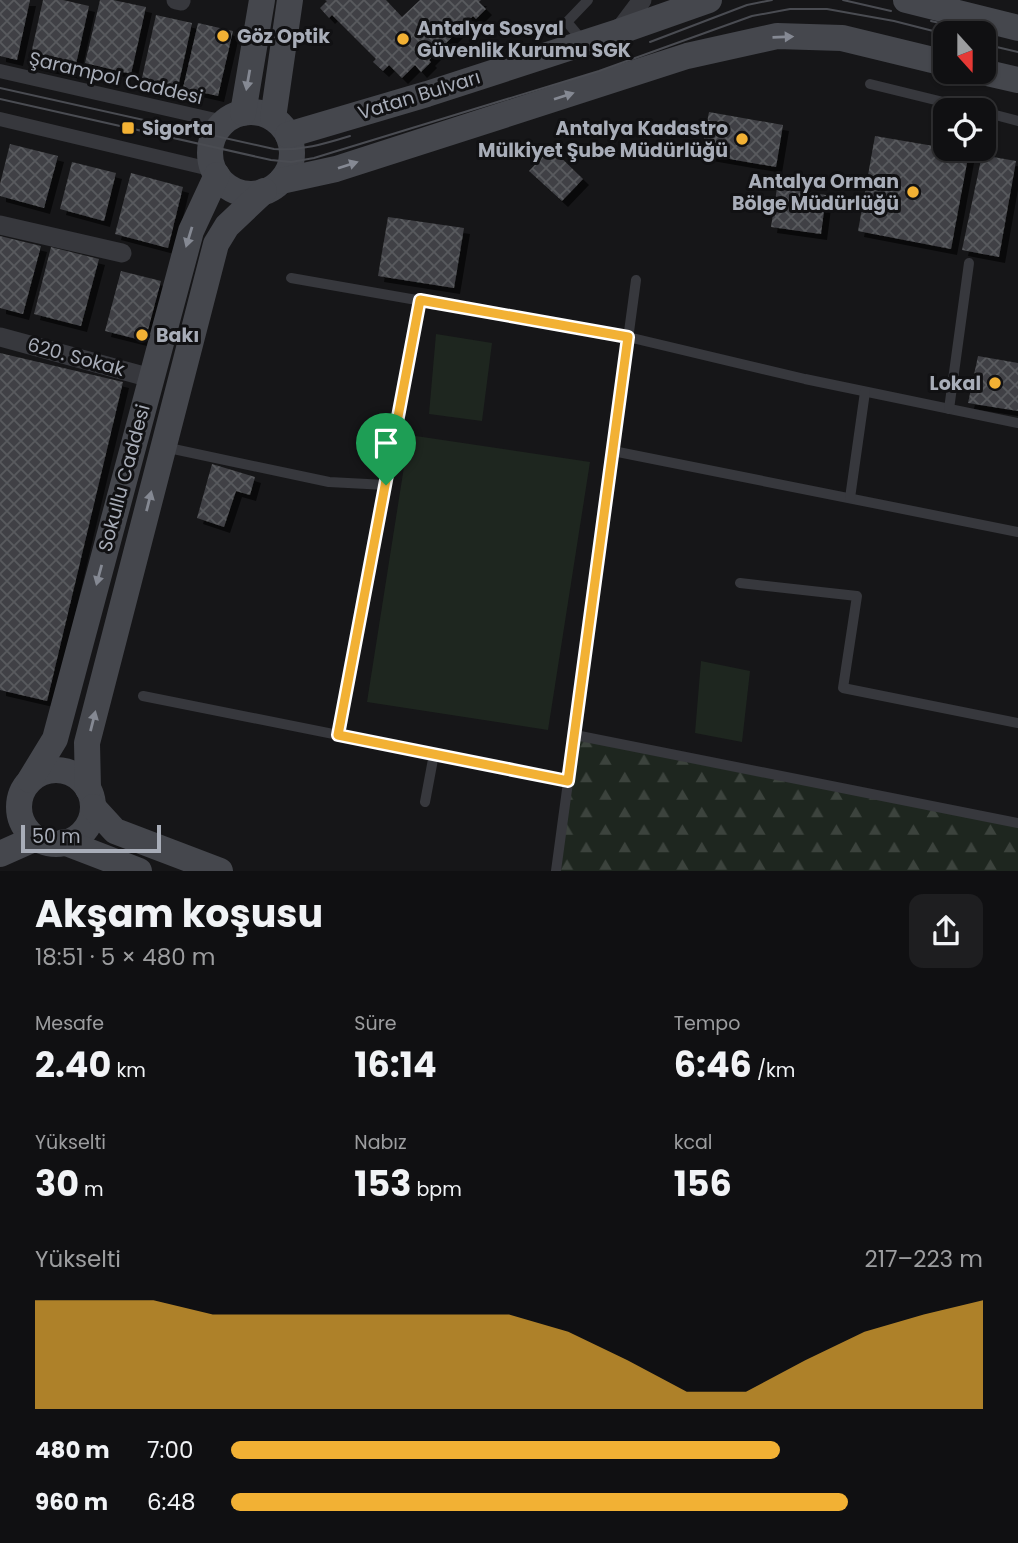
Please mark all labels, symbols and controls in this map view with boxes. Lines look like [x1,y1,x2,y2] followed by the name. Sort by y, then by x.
[417,15,631,64] place label: Antalya Sosyal Güvenlik Kurumu SGK
[933,21,996,84] north arrow
[933,21,996,161] map controls
[237,23,330,50] place label: Göz Optik
[215,28,231,44] marker: Göz Optik
[395,31,411,47] marker: Antalya Sosyal Güvenlik Kurumu SGK
[772,31,794,42] one-way arrow
[26,45,206,111] street label: Şarampol Caddesi
[355,64,483,126] street label: Vatan Bulvarı
[243,69,254,91] one-way arrow
[554,90,575,101] one-way arrow
[933,98,996,161] button: locate
[142,115,213,142] place label: Sigorta
[478,115,728,164] place label: Antalya Kadastro Mülkiyet Şube Müdürlüğü
[120,120,136,136] marker: Sigorta
[734,131,750,147] marker: Antalya Kadastro Mülkiyet Şube Müdürlüğü
[337,159,358,170] one-way arrow
[732,168,899,217] place label: Antalya Orman Bölge Müdürlüğü
[905,184,921,200] marker: Antalya Orman Bölge Müdürlüğü
[184,227,194,248] one-way arrow
[156,322,199,349] place label: Bakı
[134,327,150,343] marker: Bakı
[24,331,128,383] street label: 620. Sokak
[930,370,981,397] place label: Lokal
[987,375,1003,391] marker: Lokal
[91,401,157,555] street label: Sokullu Caddesi
[356,413,416,485] pin
[367,424,405,462] icon: arrive
[145,490,155,511] one-way arrow
[93,565,103,586] one-way arrow
[88,710,99,732] one-way arrow
[21,822,161,854] scale bar
[32,823,81,850] text: 50 m
[35,887,323,940] text: Akşam koşusu
[909,894,983,968] button: share
[35,941,216,973] text: 18:51 · 5 × 480 m
[35,1010,104,1037] text: Mesafe
[354,1010,397,1037] text: Süre
[674,1010,740,1037] text: Tempo
[35,1040,111,1089] text: 2.40
[354,1040,437,1089] text: 16:14
[674,1040,752,1089] text: 6:46
[111,1057,146,1084] text: km
[752,1057,795,1084] text: /km
[35,1129,106,1156] text: Yükselti
[354,1129,407,1156] text: Nabız
[674,1129,713,1156] text: kcal
[35,1159,79,1208] text: 30
[354,1159,411,1208] text: 153
[674,1159,732,1208] text: 156
[79,1176,104,1203] text: m
[411,1176,462,1203] text: bpm
[35,1243,121,1275] text: Yükselti
[864,1243,983,1275] text: 217–223 m
[35,1434,110,1466] text: 480 m
[147,1434,193,1466] text: 7:00
[35,1486,108,1518] text: 960 m
[147,1486,195,1518] text: 6:48

